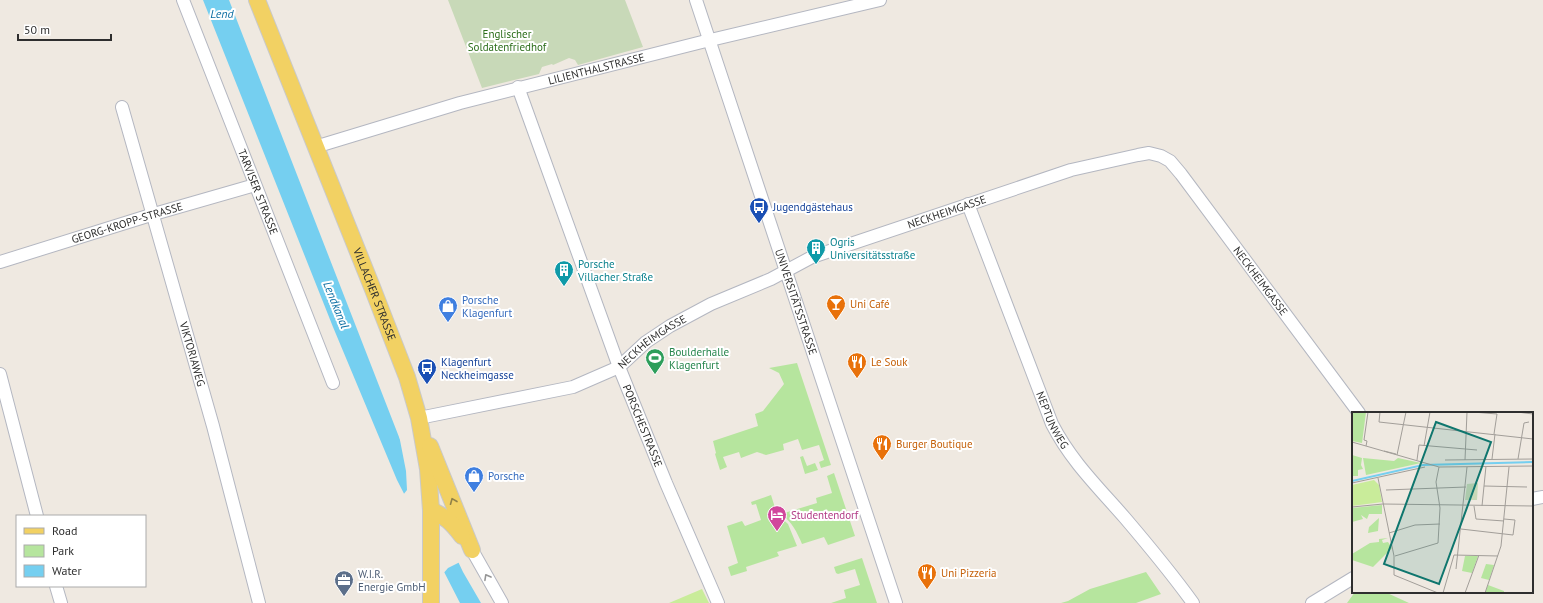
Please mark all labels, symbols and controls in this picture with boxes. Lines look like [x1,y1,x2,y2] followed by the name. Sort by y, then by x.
[210,6,235,21] water label: Lend
[18,16,111,42] scale bar
[24,22,50,37] text: 50 m
[468,27,547,54] park label: Englischer Soldatenfriedhof
[547,50,646,88] street label: LILIENTHALSTRASSE
[235,147,281,237] street label: TARVISER STRASSE
[905,192,988,232] street label: NECKHEIMGASSE
[748,196,770,224] bus stop icon: Jugendgästehaus
[70,199,184,246] street label: GEORG-KROPP-STRASSE
[772,200,853,214] place label: Jugendgästehaus
[830,235,916,262] place label: Ogris Universitätsstraße
[805,237,827,265] building icon: Ogris Universitätsstraße
[1230,244,1291,318] street label: NECKHEIMGASSE
[350,245,399,343] street label: VILLACHER STRASSE
[772,247,820,357] street label: UNIVERSITÄTSSTRASSE
[577,257,654,284] place label: Porsche Villacher Straße
[553,259,575,287] building icon: Porsche Villacher Straße
[320,279,353,331] water label: Lendkanal
[462,293,512,320] place label: Porsche Klagenfurt
[825,293,847,321] bar icon: Uni Café
[437,295,459,323] shop icon: Porsche Klagenfurt
[850,297,890,311] place label: Uni Café
[615,312,689,372] street label: NECKHEIMGASSE
[176,319,208,388] street label: VIKTORIAWEG
[669,345,730,372] place label: Boulderhalle Klagenfurt
[644,347,666,375] sports icon: Boulderhalle Klagenfurt
[846,351,868,379] restaurant icon: Le Souk
[441,355,514,382] place label: Klagenfurt Neckheimgasse
[871,355,908,369] place label: Le Souk
[416,357,438,385] bus stop icon: Klagenfurt Neckheimgasse
[620,382,666,469] street label: PORSCHESTRASSE
[1033,389,1072,452] street label: NEPTUNWEG
[1352,412,1533,593] inset map
[871,433,893,461] restaurant icon: Burger Boutique
[896,437,973,451] place label: Burger Boutique
[463,465,485,493] shop icon: Porsche
[488,469,525,483] place label: Porsche
[449,498,457,505] one-way arrow
[766,504,788,532] hotel icon: Studentendorf
[791,508,859,522] place label: Studentendorf
[16,515,146,587] legend
[52,523,77,538] text: Road
[52,543,74,558] text: Park
[916,562,938,590] restaurant icon: Uni Pizzeria
[52,563,82,578] text: Water
[941,566,997,580] place label: Uni Pizzeria
[358,567,426,594] place label: W.I.R. Energie GmbH
[333,569,355,597] office icon: W.I.R. Energie GmbH
[484,574,492,581] one-way arrow

